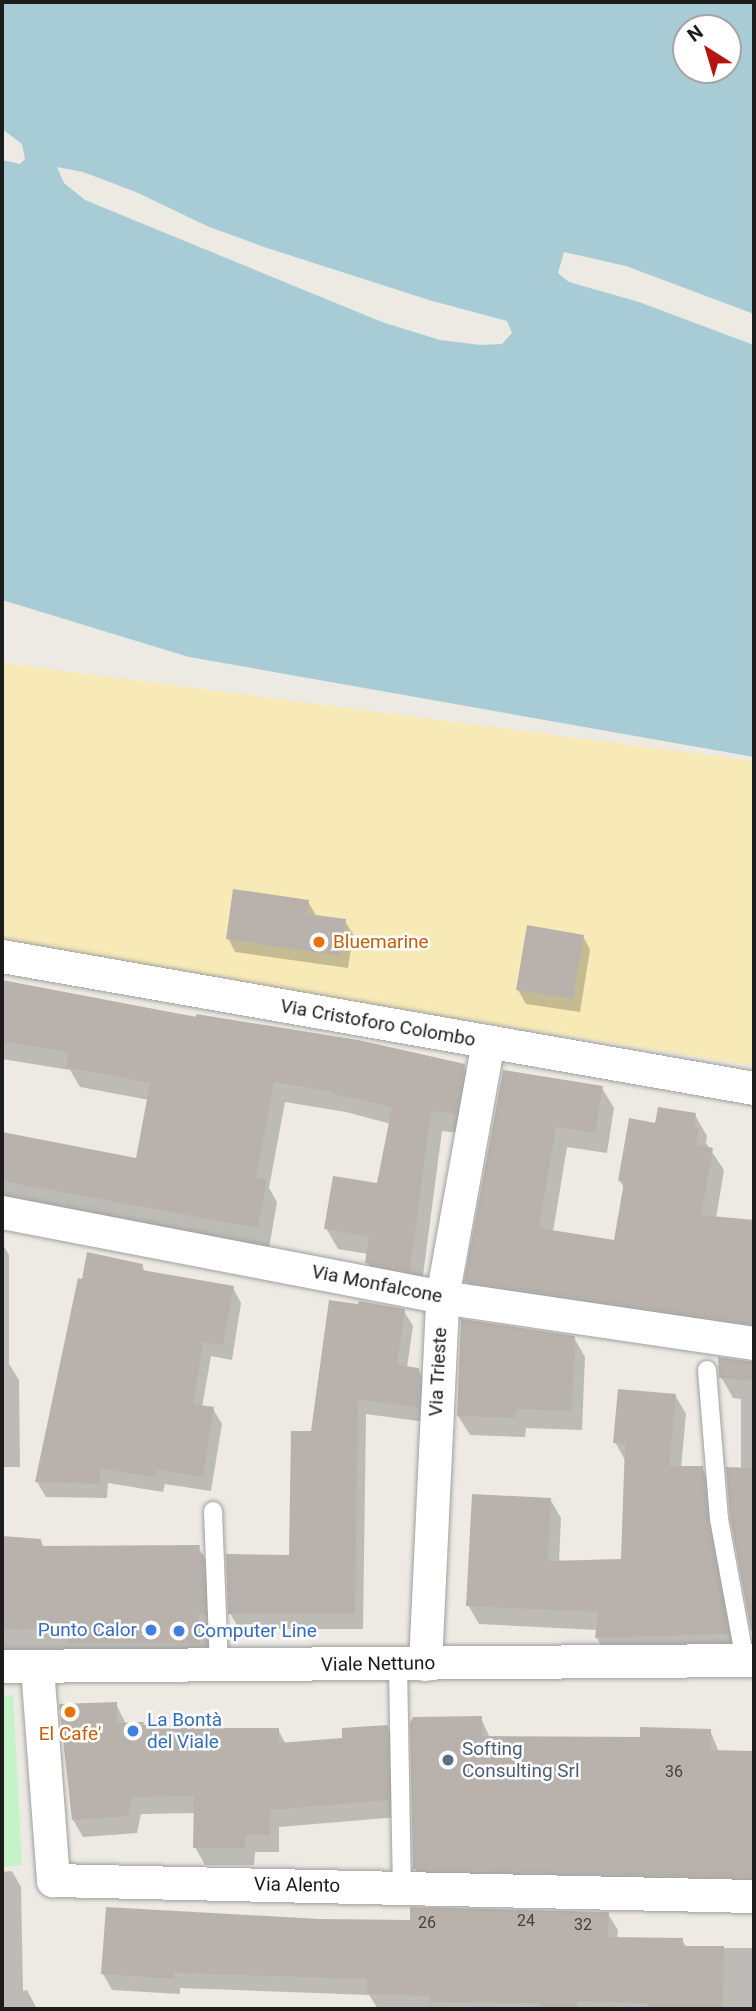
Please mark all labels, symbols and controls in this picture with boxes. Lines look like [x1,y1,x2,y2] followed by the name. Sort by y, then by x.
[672,14,742,84] north arrow
[683,20,708,47] text: N
[333,931,429,953] place label: Bluemarine
[311,934,327,950] marker: Bluemarine
[279,995,477,1051] street label: Via Cristoforo Colombo
[310,1260,444,1308] street label: Via Monfalcone
[424,1327,452,1417] street label: Via Trieste
[38,1619,137,1641] place label: Punto Calor
[193,1620,317,1642] place label: Computer Line
[143,1622,159,1638] marker: Punto Calor
[171,1623,187,1639] marker: Computer Line
[321,1652,435,1676] street label: Viale Nettuno
[62,1704,78,1720] marker: El Cafe'
[147,1709,222,1753] place label: La Bontà del Viale
[39,1723,101,1745] place label: El Cafe'
[125,1723,141,1739] marker: La Bontà del Viale
[462,1738,580,1782] place label: Softing Consulting Srl
[440,1752,456,1768] marker: Softing Consulting Srl
[665,1762,683,1782] house number: 36
[254,1873,340,1897] street label: Via Alento
[517,1911,535,1931] house number: 24
[418,1913,436,1933] house number: 26
[574,1915,592,1935] house number: 32

